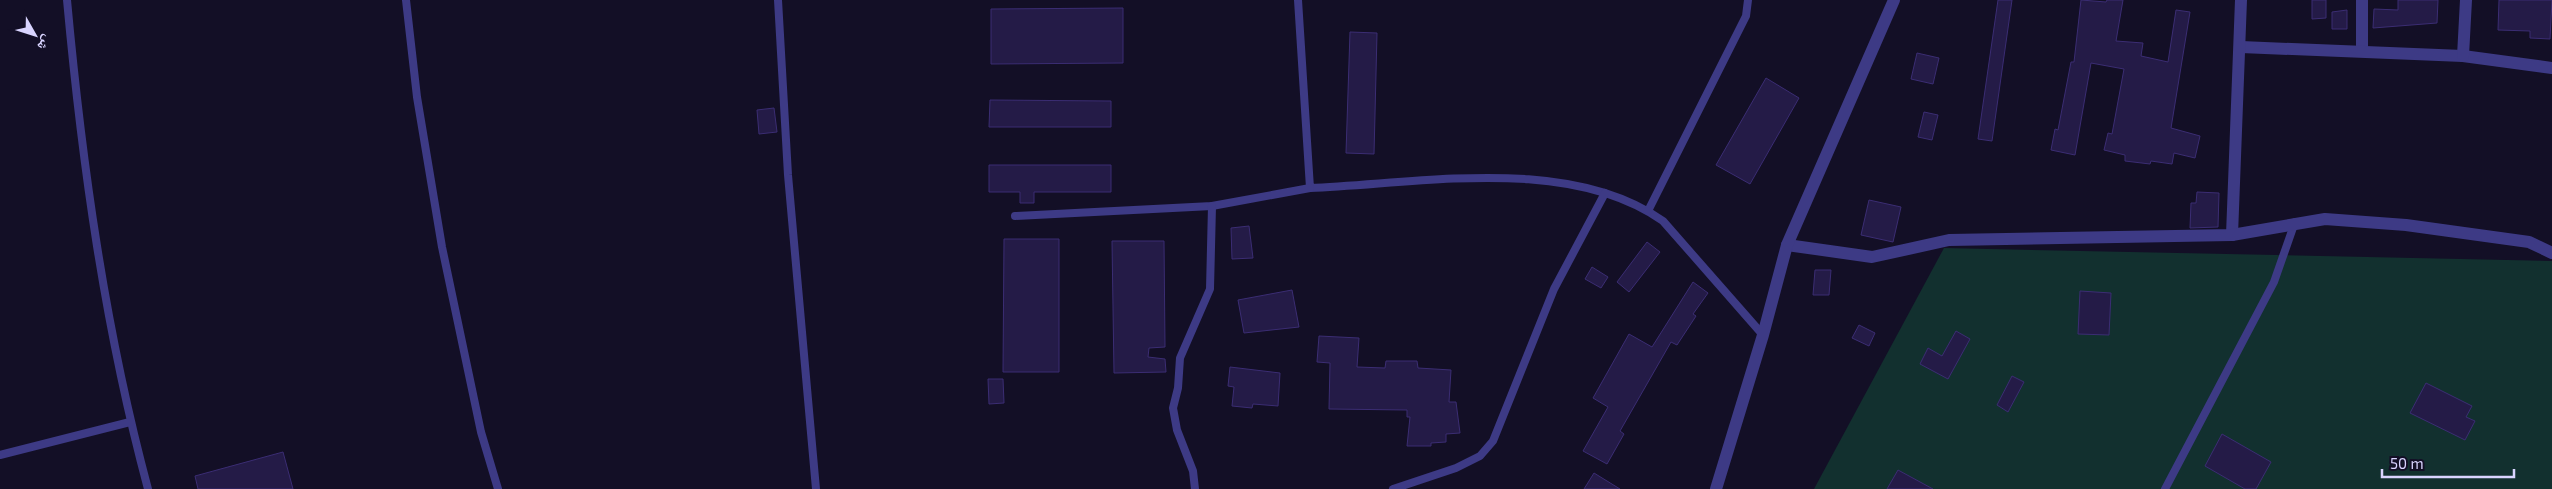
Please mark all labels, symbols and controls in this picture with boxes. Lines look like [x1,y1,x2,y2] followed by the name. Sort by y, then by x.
[10,10,60,60] north arrow
[33,32,57,55] text: ش
[2382,446,2514,478] scale bar
[2390,454,2424,472] text: 50 m

